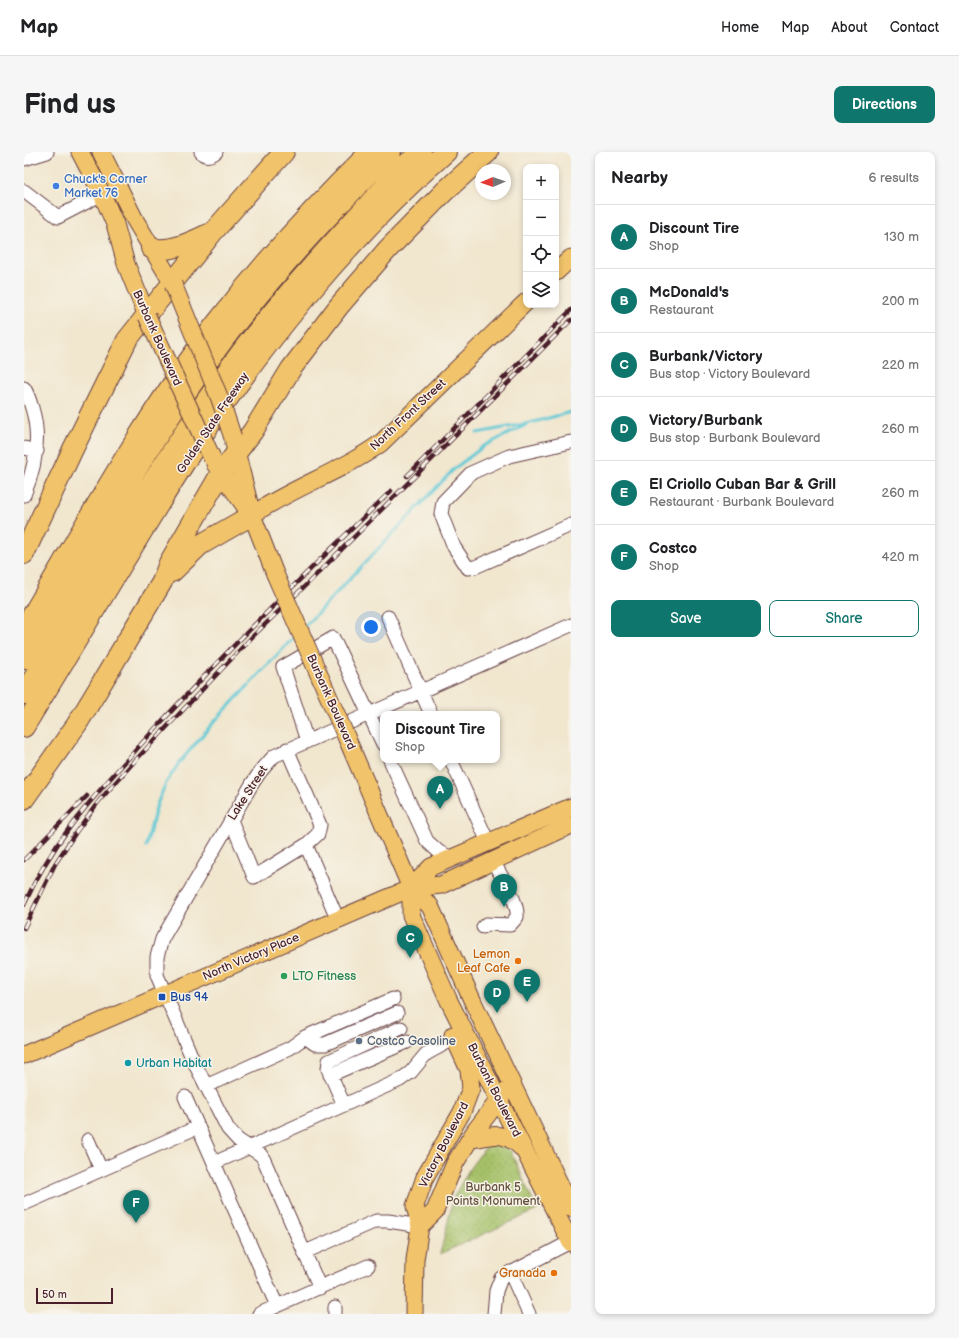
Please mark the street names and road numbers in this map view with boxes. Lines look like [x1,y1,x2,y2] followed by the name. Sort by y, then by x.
[129,288,185,388] street label: Burbank Boulevard
[174,369,253,476] street label: Golden State Freeway
[367,376,449,454] street label: North Front Street
[303,652,359,752] street label: Burbank Boulevard
[225,763,271,823] street label: Lake Street
[200,930,302,984] street label: North Victory Place
[464,1041,524,1140] street label: Burbank Boulevard
[416,1100,472,1190] street label: Victory Boulevard

